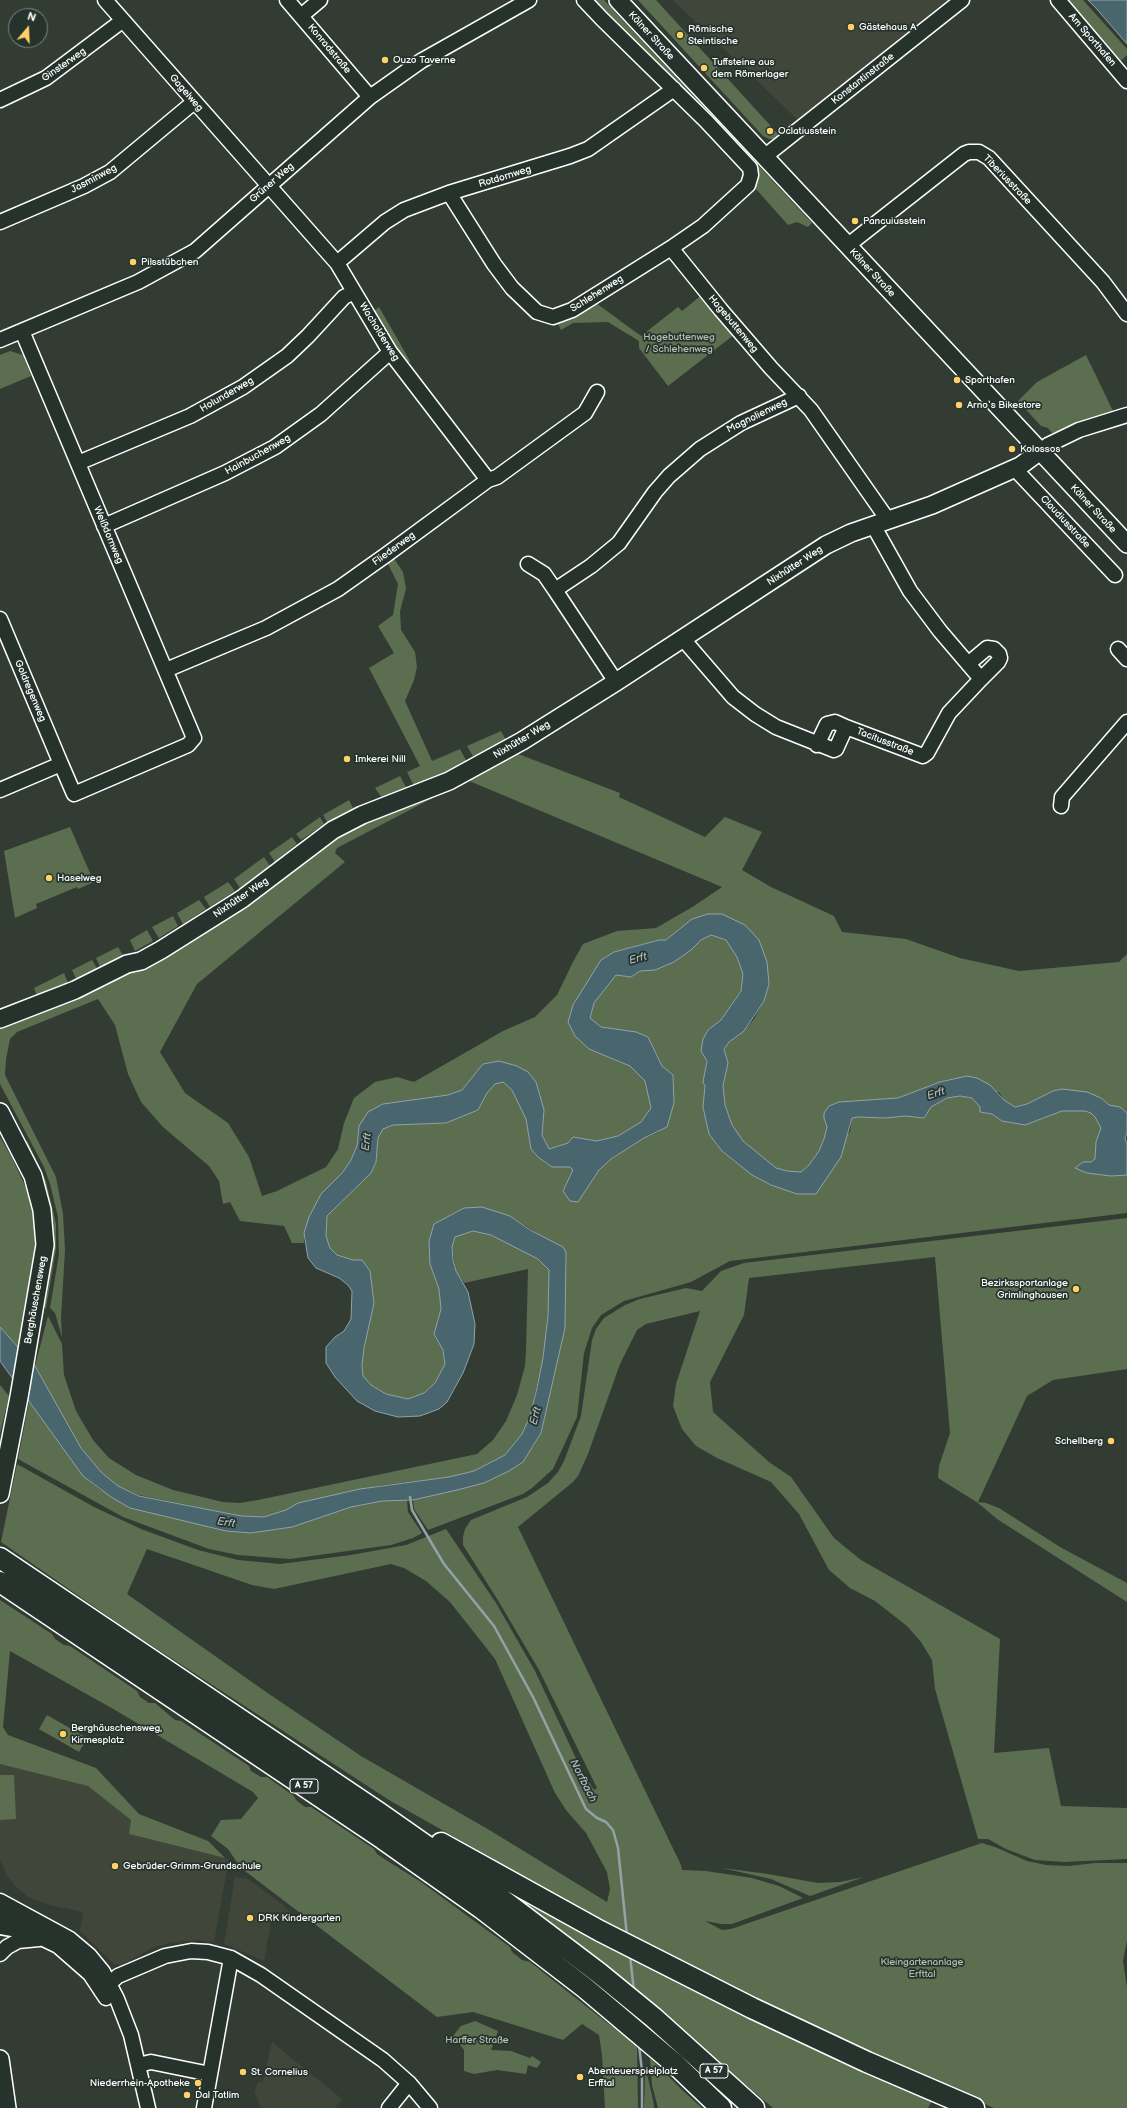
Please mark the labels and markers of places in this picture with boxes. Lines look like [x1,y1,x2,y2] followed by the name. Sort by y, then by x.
[859,21,916,33] place label: Gästehaus A
[846,22,856,32] marker: Gästehaus A
[688,23,738,46] place label: Römische Steintische
[675,30,685,40] marker: Römische Steintische
[393,54,456,66] place label: Ouzo Taverne
[380,55,390,65] marker: Ouzo Taverne
[712,56,788,80] place label: Tuffsteine aus dem Römerlager
[699,63,709,73] marker: Tuffsteine aus dem Römerlager
[778,125,836,137] place label: Oclatiusstein
[765,126,775,136] marker: Oclatiusstein
[863,215,926,227] place label: Pancuiusstein
[850,216,860,226] marker: Pancuiusstein
[141,256,198,268] place label: Pilsstübchen
[128,257,138,267] marker: Pilsstübchen
[965,374,1015,386] place label: Sporthafen
[952,375,962,385] marker: Sporthafen
[967,399,1041,411] place label: Arno‘s Bikestore
[954,400,964,410] marker: Arno‘s Bikestore
[1020,443,1060,455] place label: Kolossos
[1007,444,1017,454] marker: Kolossos
[355,753,406,765] place label: Imkerei Nill
[342,754,352,764] marker: Imkerei Nill
[57,872,101,884] place label: Haselweg
[44,873,54,883] marker: Haselweg
[981,1277,1068,1300] place label: Bezirkssportanlage Grimlinghausen
[1071,1284,1081,1294] marker: Bezirkssportanlage Grimlinghausen
[1055,1435,1103,1447] place label: Schellberg
[1106,1436,1116,1446] marker: Schellberg
[71,1722,162,1746] place label: Berghäuschensweg, Kirmesplatz
[58,1729,68,1739] marker: Berghäuschensweg, Kirmesplatz
[123,1860,261,1872] place label: Gebrüder-Grimm-Grundschule
[110,1861,120,1871] marker: Gebrüder-Grimm-Grundschule
[258,1912,341,1924] place label: DRK Kindergarten
[245,1913,255,1923] marker: DRK Kindergarten
[588,2065,678,2088] place label: Abenteuerspielplatz Erfftal
[251,2066,308,2078] place label: St. Cornelius
[238,2067,248,2077] marker: St. Cornelius
[575,2072,585,2082] marker: Abenteuerspielplatz Erfftal
[90,2077,190,2089] place label: Niederrhein-Apotheke
[193,2078,203,2088] marker: Niederrhein-Apotheke
[195,2089,239,2101] place label: Dal Tatlim
[182,2090,192,2100] marker: Dal Tatlim

